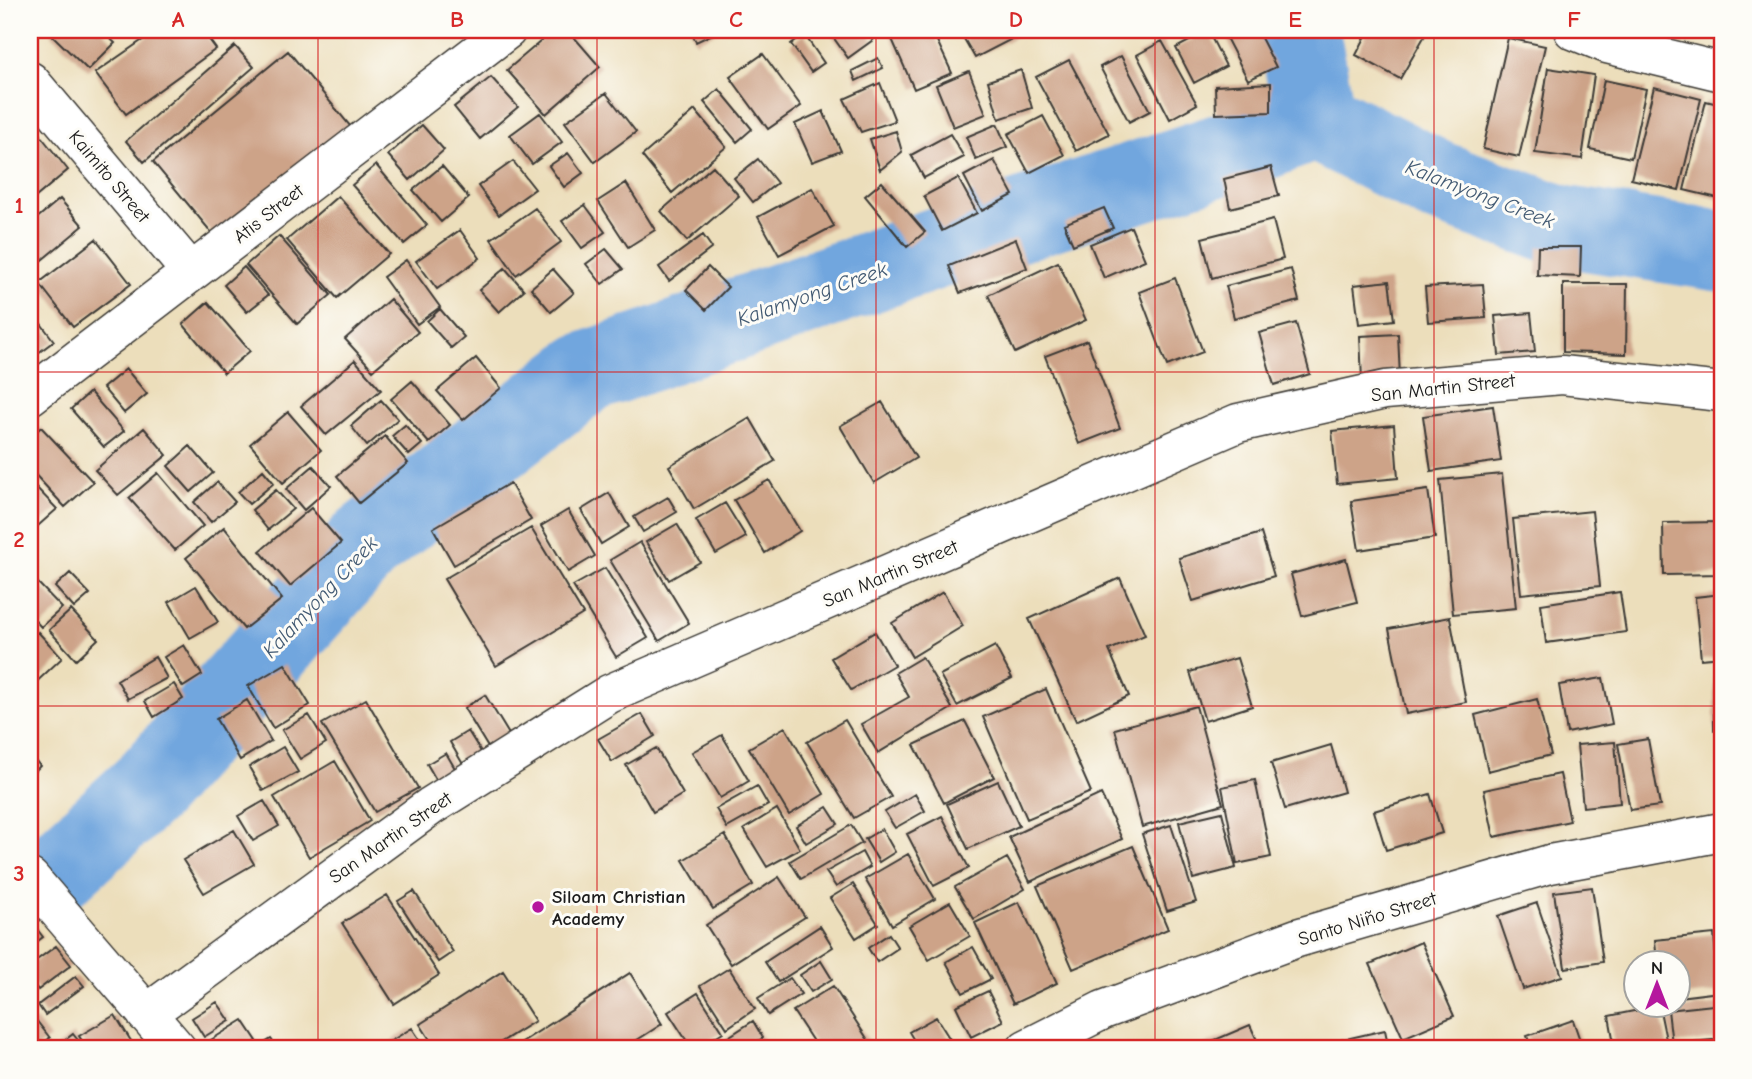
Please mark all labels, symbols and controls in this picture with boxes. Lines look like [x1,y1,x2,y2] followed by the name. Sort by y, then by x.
[172,6,185,33] text: A
[450,6,464,33] text: B
[729,6,743,33] text: C
[1009,6,1023,33] text: D
[1288,6,1302,33] text: E
[1567,6,1581,33] text: F
[64,126,155,228] street label: Kaimito Street
[1402,155,1558,234] water label: Kalamyong Creek
[229,179,308,248] street label: Atis Street
[14,192,24,219] text: 1
[734,257,891,331] water label: Kalamyong Creek
[1370,369,1517,406] street label: San Martin Street
[13,526,25,553] text: 2
[258,531,383,663] water label: Kalamyong Creek
[820,535,962,612] street label: San Martin Street
[325,787,457,888] street label: San Martin Street
[13,860,25,887] text: 3
[552,886,685,930] place label: Siloam Christian Academy
[1296,887,1440,950] street label: Santo Niño Street
[530,899,546,915] marker: Siloam Christian Academy
[1622,950,1692,1020] north arrow
[1651,957,1663,979] text: N

